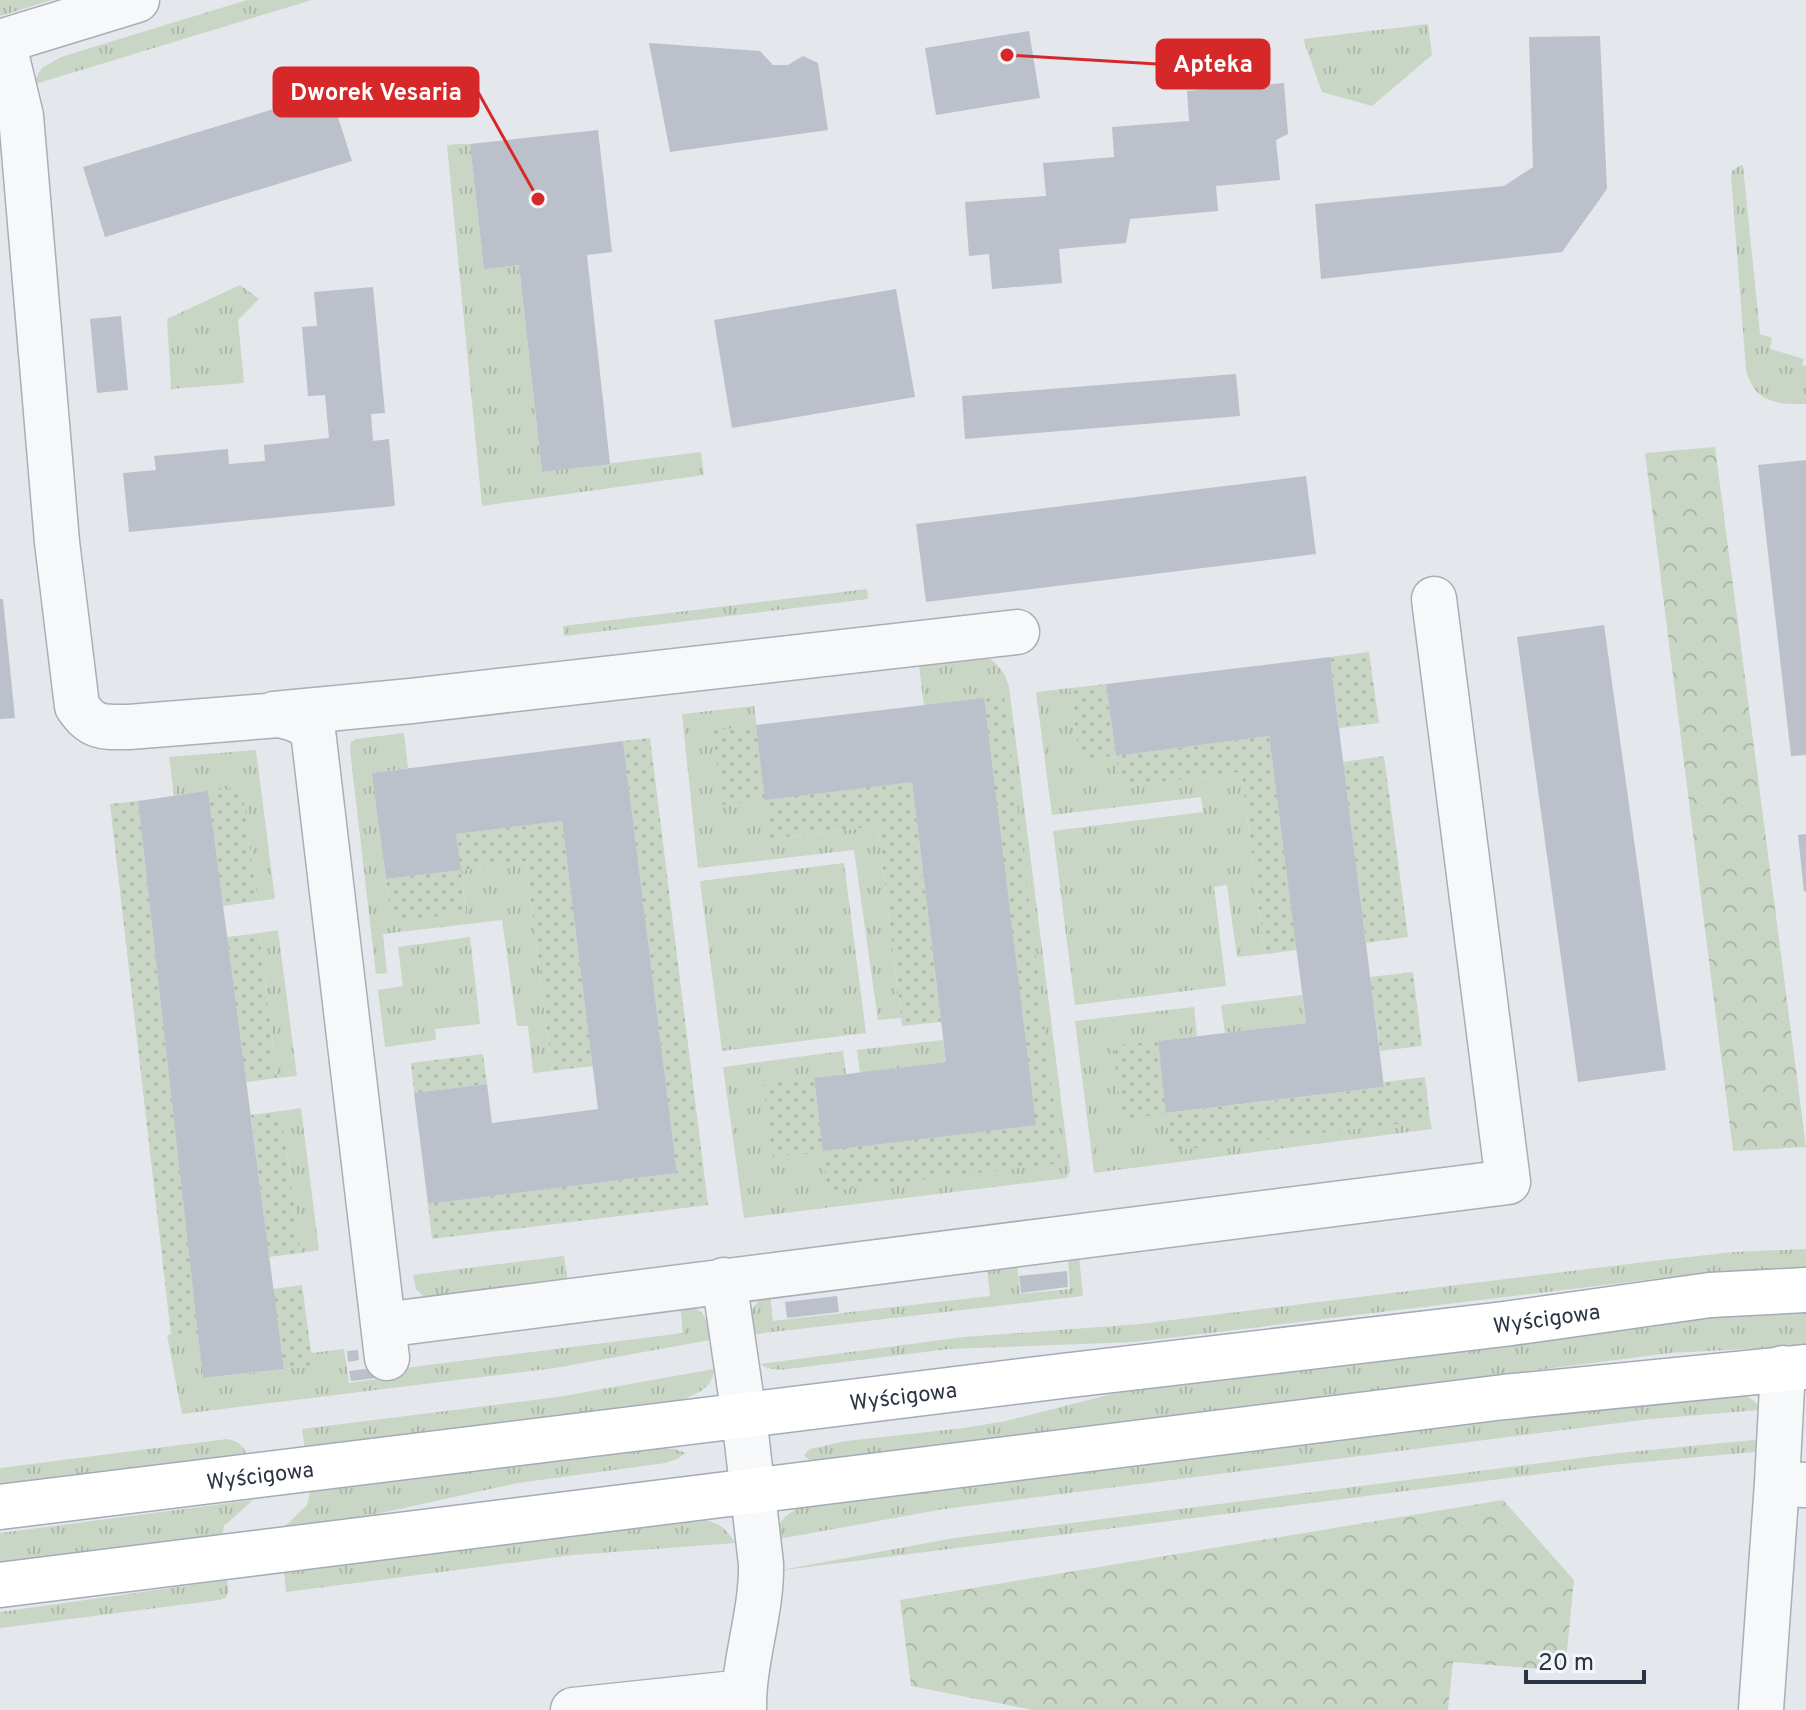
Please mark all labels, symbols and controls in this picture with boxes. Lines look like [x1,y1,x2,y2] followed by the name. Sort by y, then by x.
[1157,40,1269,88] callout: Apteka
[1173,51,1253,81] text: Apteka
[274,68,478,116] callout: Dworek Vesaria
[290,79,462,109] text: Dworek Vesaria
[1492,1300,1602,1341] street label: Wyścigowa
[848,1378,959,1418] street label: Wyścigowa
[205,1457,316,1497] street label: Wyścigowa
[1526,1634,1644,1684] scale bar
[1538,1649,1594,1679] text: 20 m

